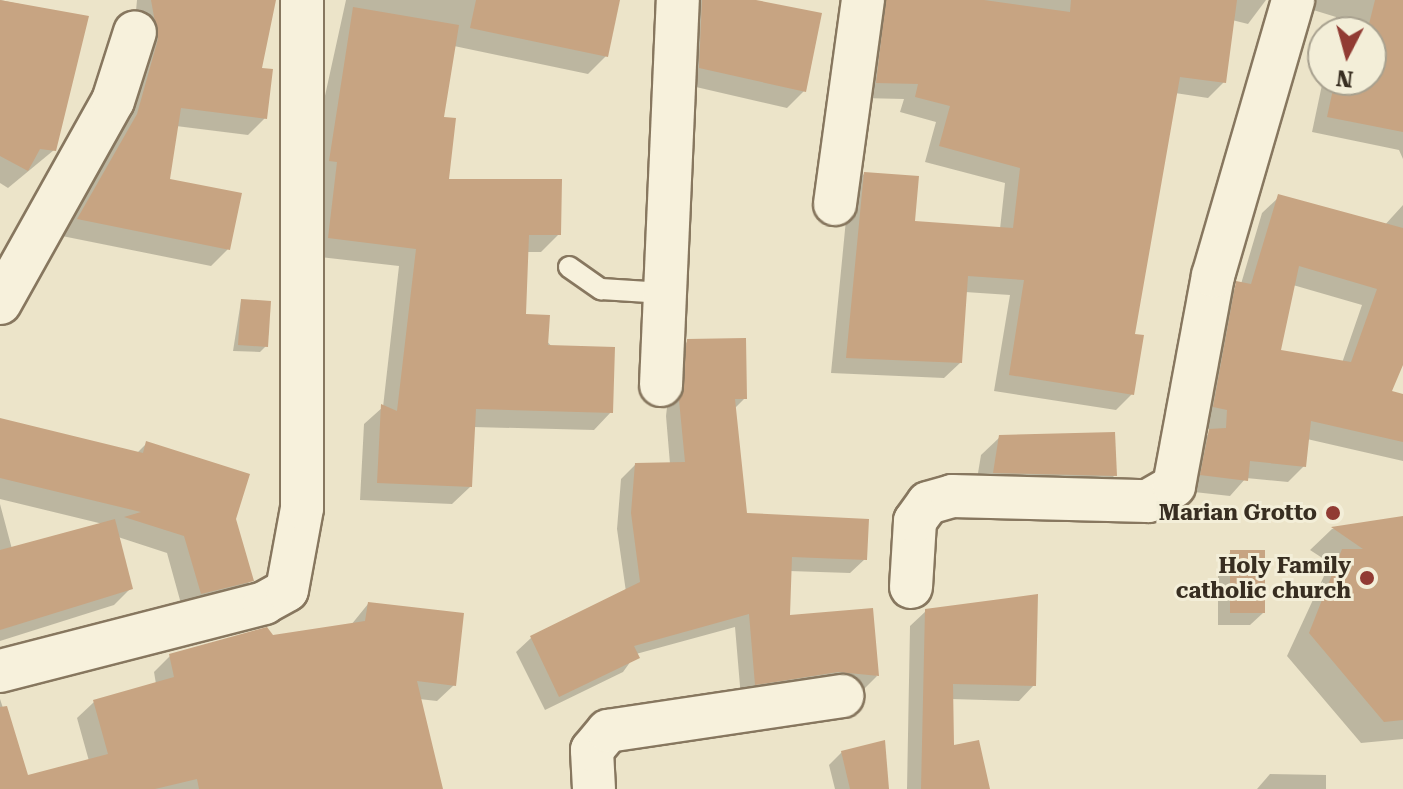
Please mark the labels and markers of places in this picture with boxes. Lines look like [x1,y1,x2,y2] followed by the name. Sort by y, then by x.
[1159,500,1317,526] place label: Marian Grotto
[1324,504,1342,522] marker: Marian Grotto
[1176,552,1351,604] place label: Holy Family catholic church
[1358,569,1376,587] marker: Holy Family catholic church

